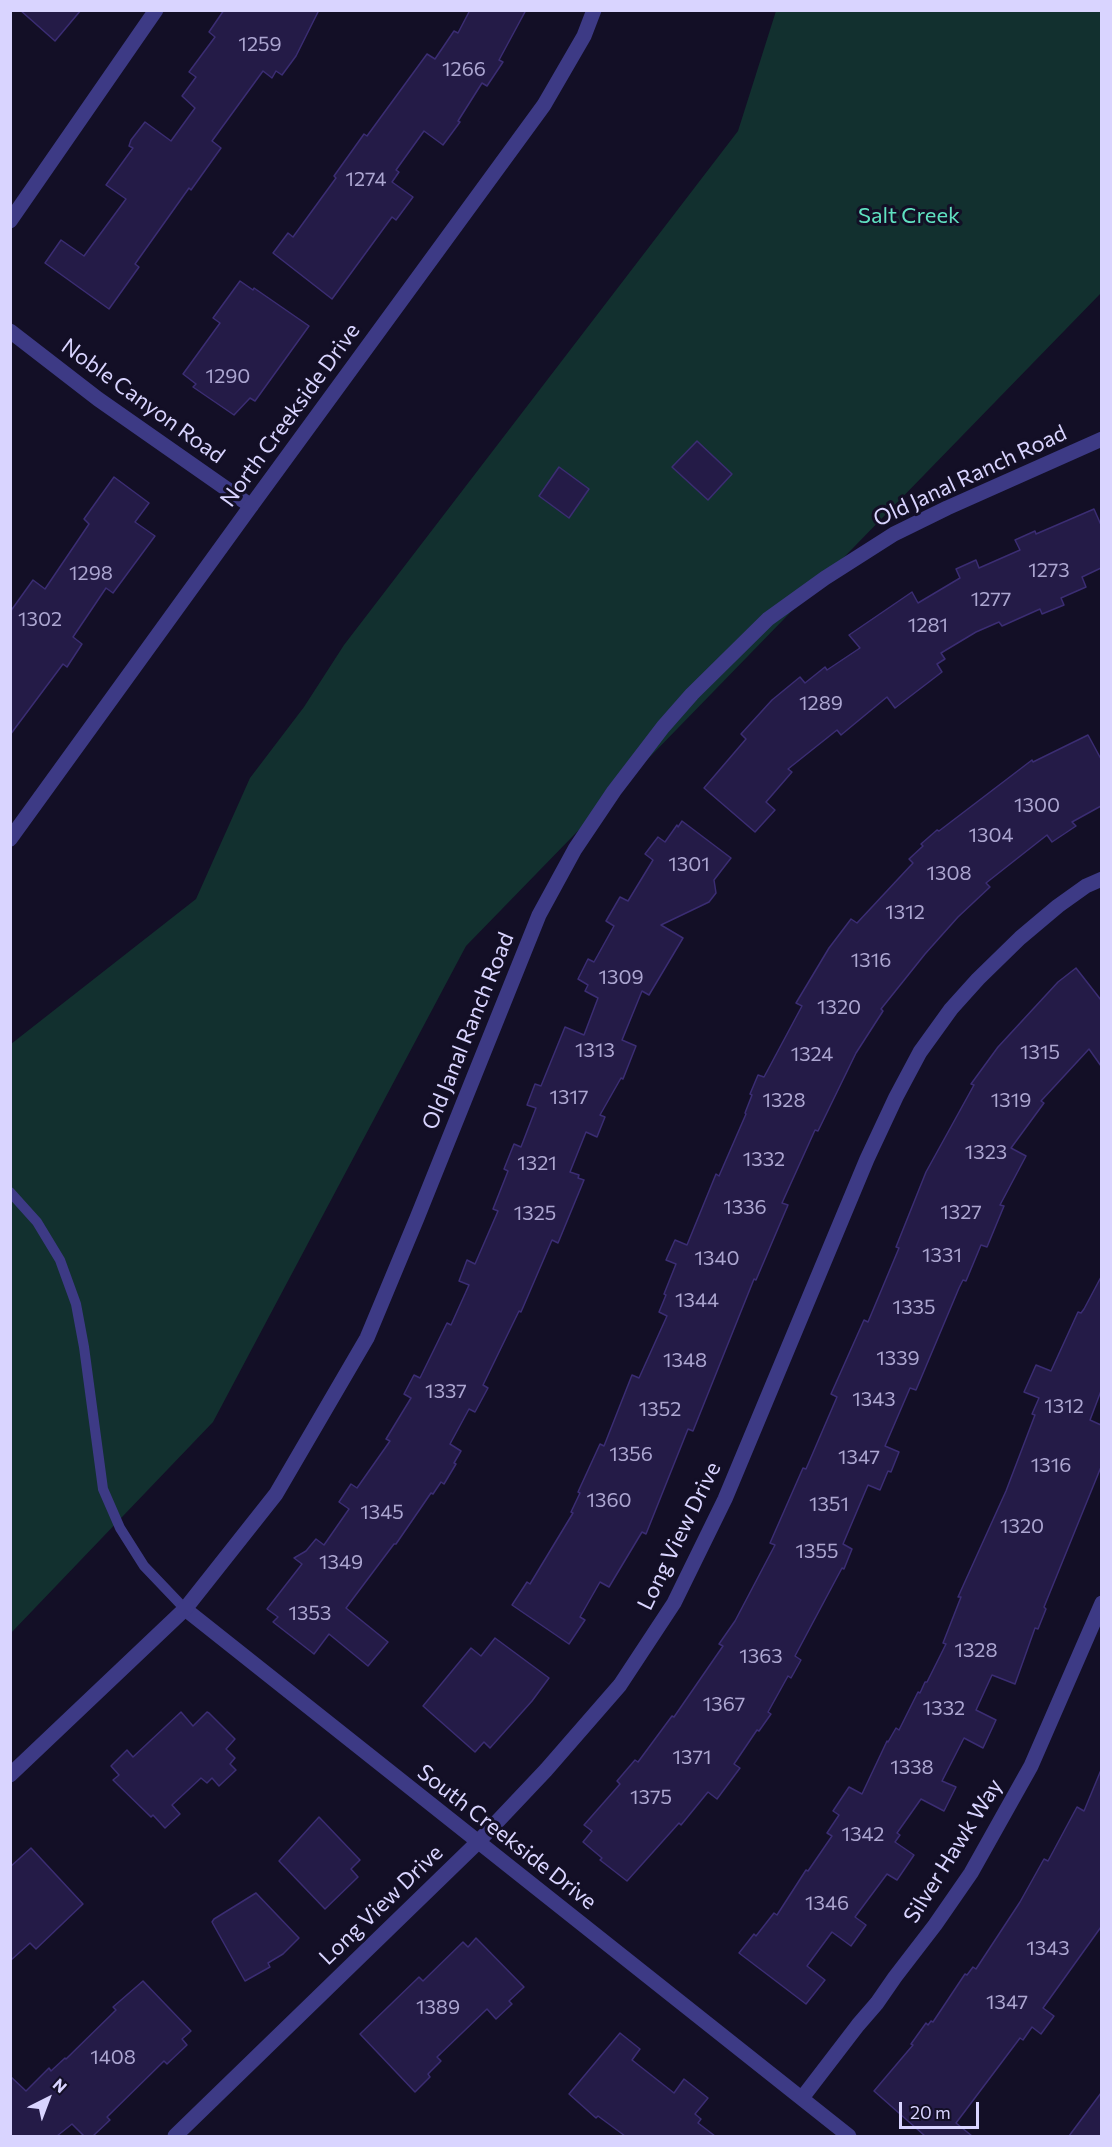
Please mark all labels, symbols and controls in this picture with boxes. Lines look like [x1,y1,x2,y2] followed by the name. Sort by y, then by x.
[238,32,282,56] house number: 1259
[442,57,486,81] house number: 1266
[346,167,386,191] house number: 1274
[858,203,960,229] park label: Salt Creek
[215,318,365,512] street label: North Creekside Drive
[56,333,230,469] street label: Noble Canyon Road
[206,364,250,388] house number: 1290
[869,420,1071,532] street label: Old Janal Ranch Road
[1028,558,1070,582] house number: 1273
[69,561,113,585] house number: 1298
[971,587,1011,611] house number: 1277
[18,607,62,631] house number: 1302
[908,613,948,637] house number: 1281
[799,691,843,715] house number: 1289
[1014,793,1060,817] house number: 1300
[968,823,1014,847] house number: 1304
[668,852,710,876] house number: 1301
[926,861,972,885] house number: 1308
[885,900,925,924] house number: 1312
[416,929,520,1133] street label: Old Janal Ranch Road
[851,948,891,972] house number: 1316
[598,965,644,989] house number: 1309
[817,995,861,1019] house number: 1320
[575,1038,615,1062] house number: 1313
[1020,1040,1060,1064] house number: 1315
[791,1042,833,1066] house number: 1324
[549,1085,589,1109] house number: 1317
[762,1088,806,1112] house number: 1328
[991,1088,1031,1112] house number: 1319
[965,1140,1007,1164] house number: 1323
[743,1147,785,1171] house number: 1332
[517,1151,557,1175] house number: 1321
[723,1195,767,1219] house number: 1336
[940,1200,982,1224] house number: 1327
[514,1201,556,1225] house number: 1325
[922,1243,962,1267] house number: 1331
[694,1246,740,1270] house number: 1340
[675,1288,719,1312] house number: 1344
[893,1295,935,1319] house number: 1335
[876,1346,920,1370] house number: 1339
[663,1348,707,1372] house number: 1348
[425,1379,467,1403] house number: 1337
[852,1387,896,1411] house number: 1343
[1044,1394,1084,1418] house number: 1312
[639,1397,681,1421] house number: 1352
[609,1442,653,1466] house number: 1356
[838,1445,880,1469] house number: 1347
[1031,1453,1071,1477] house number: 1316
[632,1458,726,1614] street label: Long View Drive
[586,1488,632,1512] house number: 1360
[809,1492,849,1516] house number: 1351
[360,1500,404,1524] house number: 1345
[1000,1514,1044,1538] house number: 1320
[796,1539,838,1563] house number: 1355
[319,1550,363,1574] house number: 1349
[289,1601,331,1625] house number: 1353
[954,1638,998,1662] house number: 1328
[739,1644,783,1668] house number: 1363
[703,1692,745,1716] house number: 1367
[923,1696,965,1720] house number: 1332
[673,1745,711,1769] house number: 1371
[890,1755,934,1779] house number: 1338
[412,1759,602,1915] street label: South Creekside Drive
[898,1774,1008,1928] street label: Silver Hawk Way
[630,1785,672,1809] house number: 1375
[842,1822,884,1846] house number: 1342
[314,1839,448,1971] street label: Long View Drive
[805,1891,849,1915] house number: 1346
[1026,1936,1070,1960] house number: 1343
[986,1990,1028,2014] house number: 1347
[416,1995,460,2019] house number: 1389
[90,2045,136,2069] house number: 1408
[18,2069,78,2129] north arrow
[50,2074,71,2096] text: N
[902,2090,982,2128] scale bar
[910,2101,951,2123] text: 20 m

